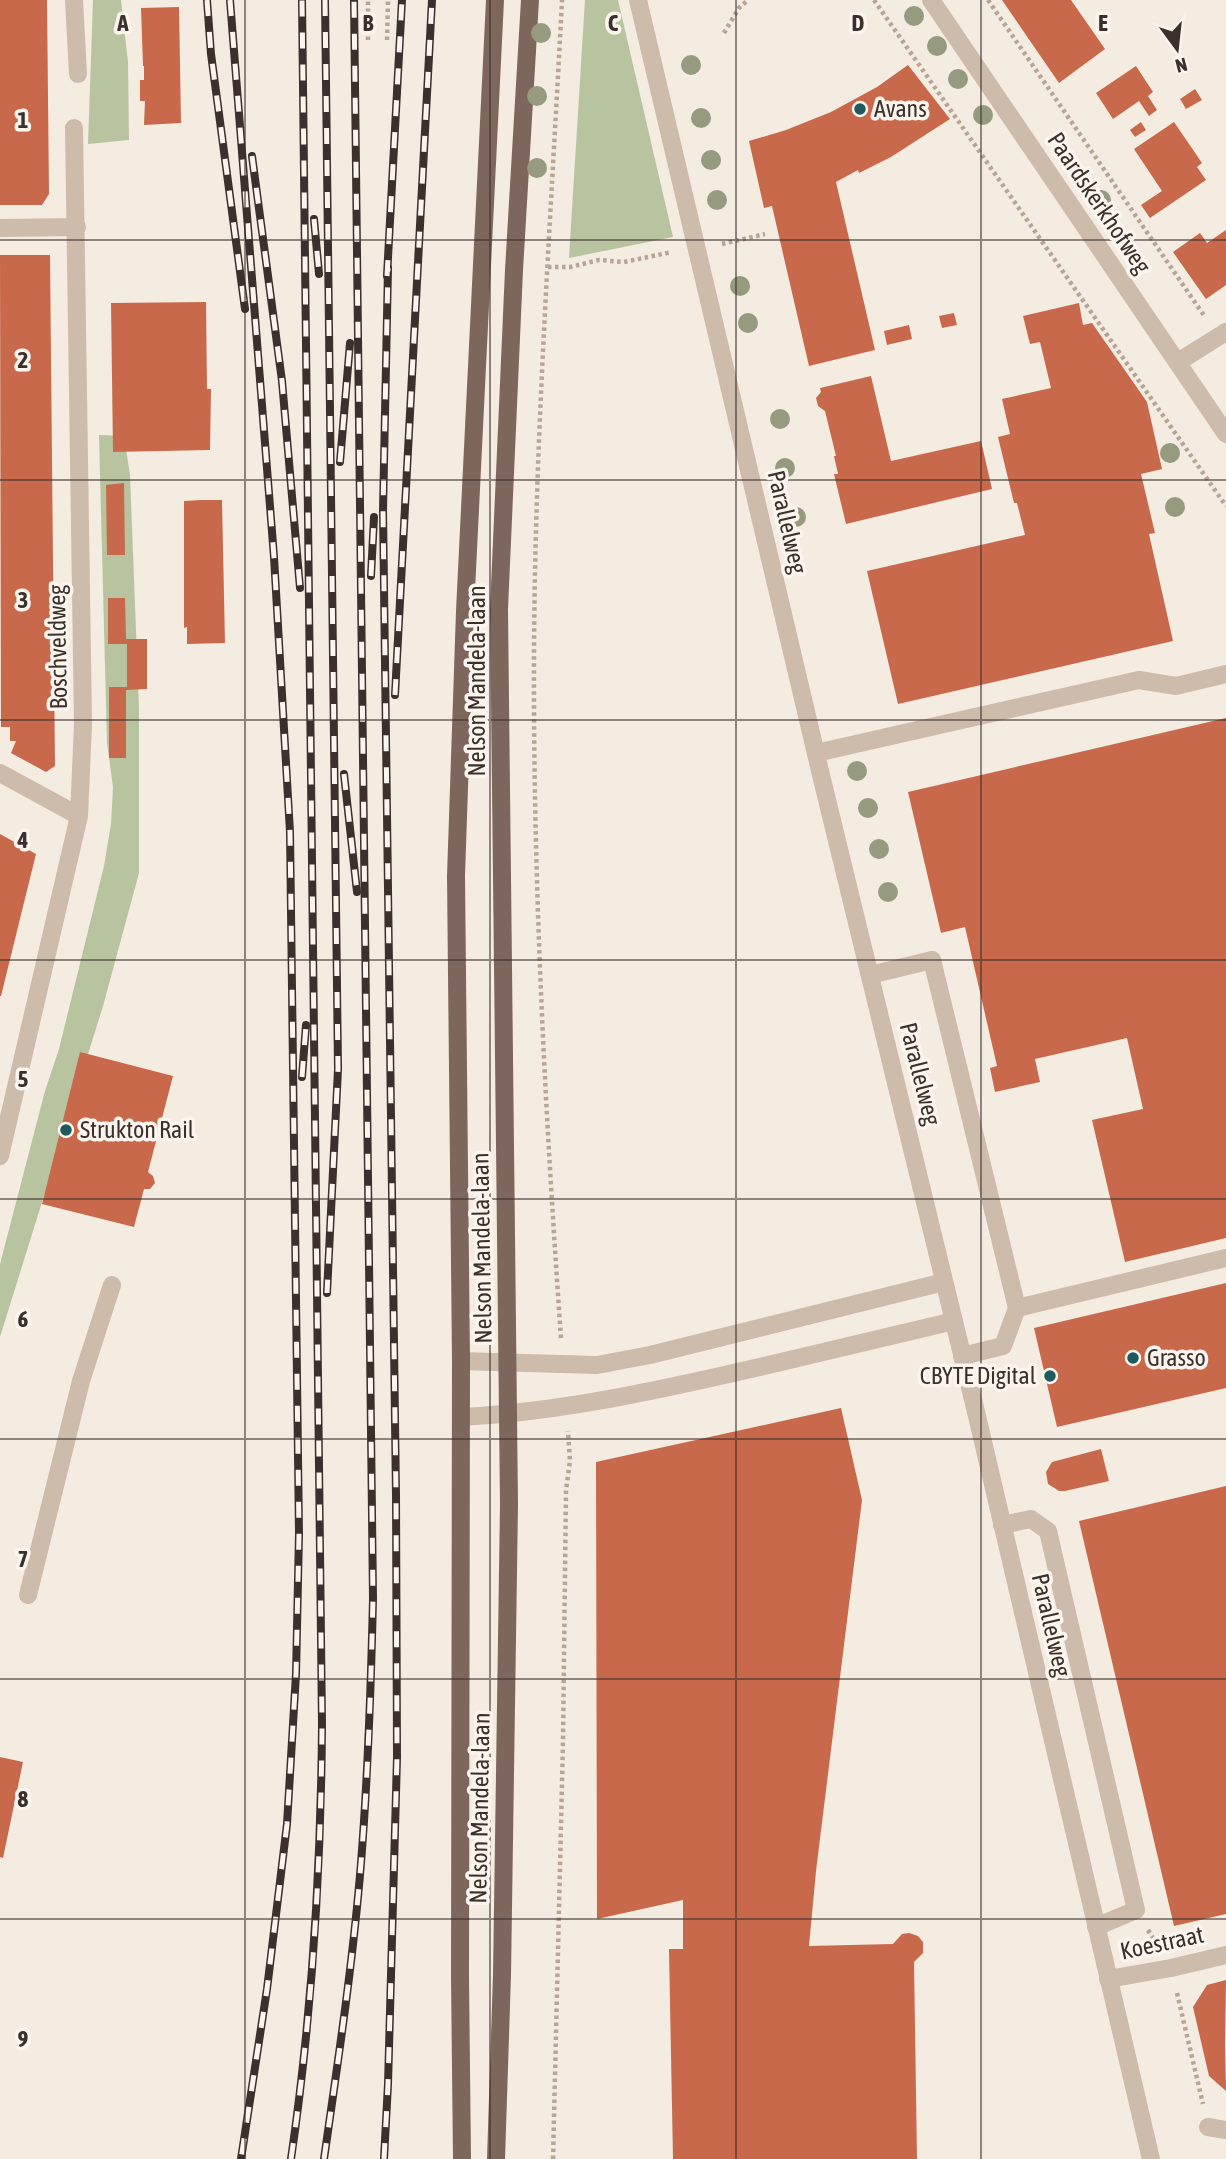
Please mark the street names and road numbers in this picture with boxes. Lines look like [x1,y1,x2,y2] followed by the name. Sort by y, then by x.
[1042,127,1157,279] street label: Paardskerkhofweg
[763,468,813,577] street label: Parallelweg
[43,584,72,710] street label: Boschveldweg
[463,585,490,777] street label: Nelson Mandela-laan
[895,1020,946,1129] street label: Parallelweg
[466,1152,497,1344] street label: Nelson Mandela-laan
[1027,1571,1077,1680] street label: Parallelweg
[464,1712,495,1904] street label: Nelson Mandela-laan
[1118,1920,1206,1965] street label: Koestraat

